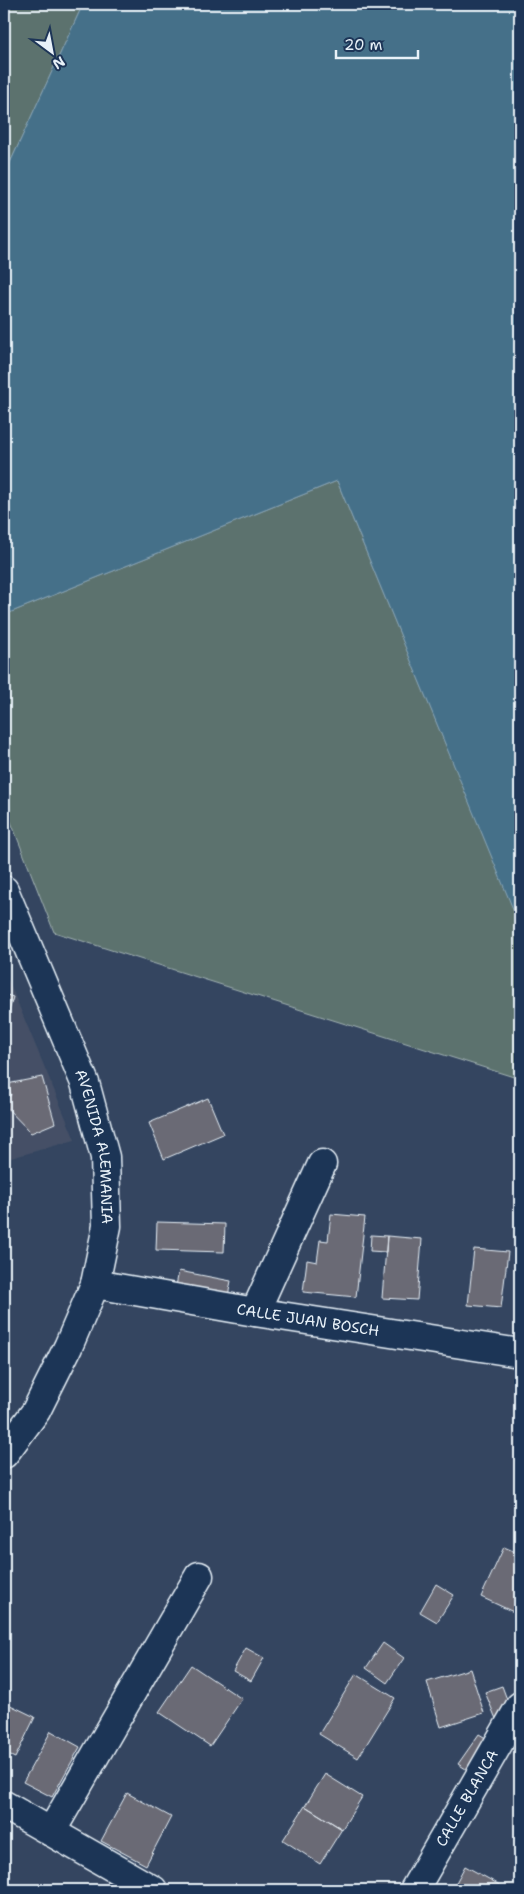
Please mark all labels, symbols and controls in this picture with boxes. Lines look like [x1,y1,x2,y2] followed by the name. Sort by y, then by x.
[28,28,78,78] north arrow
[336,28,419,60] scale bar
[344,35,383,55] text: 20 m
[49,52,68,74] text: N
[70,1066,117,1224] street label: AVENIDA ALEMANIA
[235,1299,381,1341] street label: CALLE JUAN BOSCH
[431,1746,503,1850] street label: CALLE BLANCA

